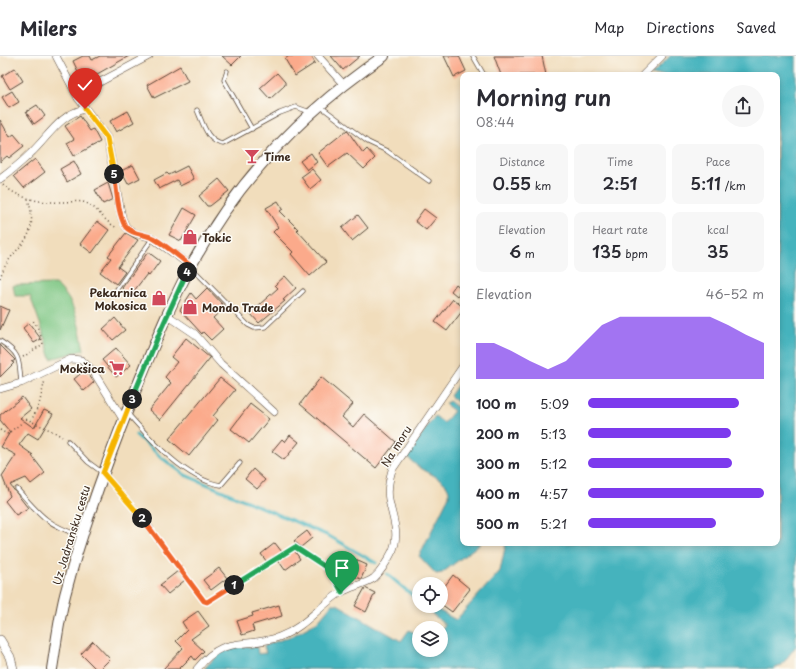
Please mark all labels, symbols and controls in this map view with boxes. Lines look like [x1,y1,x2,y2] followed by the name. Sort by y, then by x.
[20,14,77,42] text: Milers
[594,17,624,38] text: Map
[646,17,714,38] text: Directions
[736,17,776,38] text: Saved
[68,68,102,109] pin
[74,74,96,96] icon: check
[476,80,611,113] text: Morning run
[722,85,764,127] button: share
[476,112,515,131] text: 08:44
[243,147,261,165] bar icon: Time
[264,148,291,165] place label: Time
[499,153,545,170] text: Distance
[607,153,633,170] text: Time
[706,153,730,170] text: Pace
[104,164,124,184] pin: 5
[110,165,118,182] text: 5
[493,170,531,196] text: 0.55
[602,170,638,196] text: 2:51
[690,170,721,196] text: 5:11
[531,177,551,194] text: km
[721,177,746,194] text: /km
[498,221,546,238] text: Elevation
[592,221,648,238] text: Heart rate
[707,221,729,238] text: kcal
[181,228,199,246] shop icon: Tokic
[202,229,231,246] place label: Tokic
[509,238,521,264] text: 6
[592,238,622,264] text: 135
[707,238,729,264] text: 35
[521,245,535,262] text: m
[622,245,648,262] text: bpm
[177,262,197,282] pin: 4
[183,263,191,280] text: 4
[90,284,147,314] place label: Pekarnica Mokosica
[476,284,532,303] text: Elevation
[706,284,764,303] text: 46–52 m
[150,289,168,307] shop icon: Pekarnica Mokosica
[181,298,199,316] shop icon: Mondo Trade
[202,299,274,316] place label: Mondo Trade
[108,359,126,377] supermarket icon: Mokšica
[60,360,105,377] place label: Mokšica
[122,389,142,409] pin: 3
[128,390,136,407] text: 3
[476,394,517,413] text: 100 m
[540,394,569,413] text: 5:09
[377,422,415,470] street label: Na moru
[476,424,520,443] text: 200 m
[540,424,567,443] text: 5:13
[476,454,520,473] text: 300 m
[540,454,567,473] text: 5:12
[48,483,94,587] street label: Uz Jadransku cestu
[476,484,520,503] text: 400 m
[540,484,568,503] text: 4:57
[132,508,152,528] pin: 2
[138,509,146,526] text: 2
[476,514,519,533] text: 500 m
[540,514,567,533] text: 5:21
[325,551,359,592] pin
[331,557,353,579] icon: arrive
[224,575,244,595] pin: 1
[231,576,237,593] text: 1
[412,577,448,657] map controls
[412,577,448,613] button: locate
[412,621,448,657] button: layers

